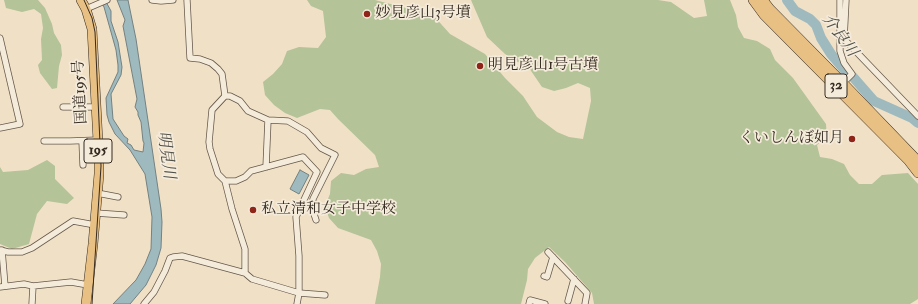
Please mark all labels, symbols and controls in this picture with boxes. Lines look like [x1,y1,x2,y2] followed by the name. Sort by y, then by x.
[375,5,471,23] place label: 妙見彦山3号墳
[362,9,372,19] marker: 妙見彦山3号墳
[817,11,861,61] water label: 介良川
[488,57,598,75] place label: 明見彦山1号古墳
[70,59,92,125] street label: 国道195号
[475,61,485,71] marker: 明見彦山1号古墳
[825,74,847,98] road number: 32
[152,130,178,180] water label: 明見川
[739,130,844,148] place label: くいしんぼ如月
[847,134,857,144] marker: くいしんぼ如月
[84,139,112,163] road number: 195
[261,201,396,219] place label: 私立清和女子中学校
[248,205,258,215] marker: 私立清和女子中学校

